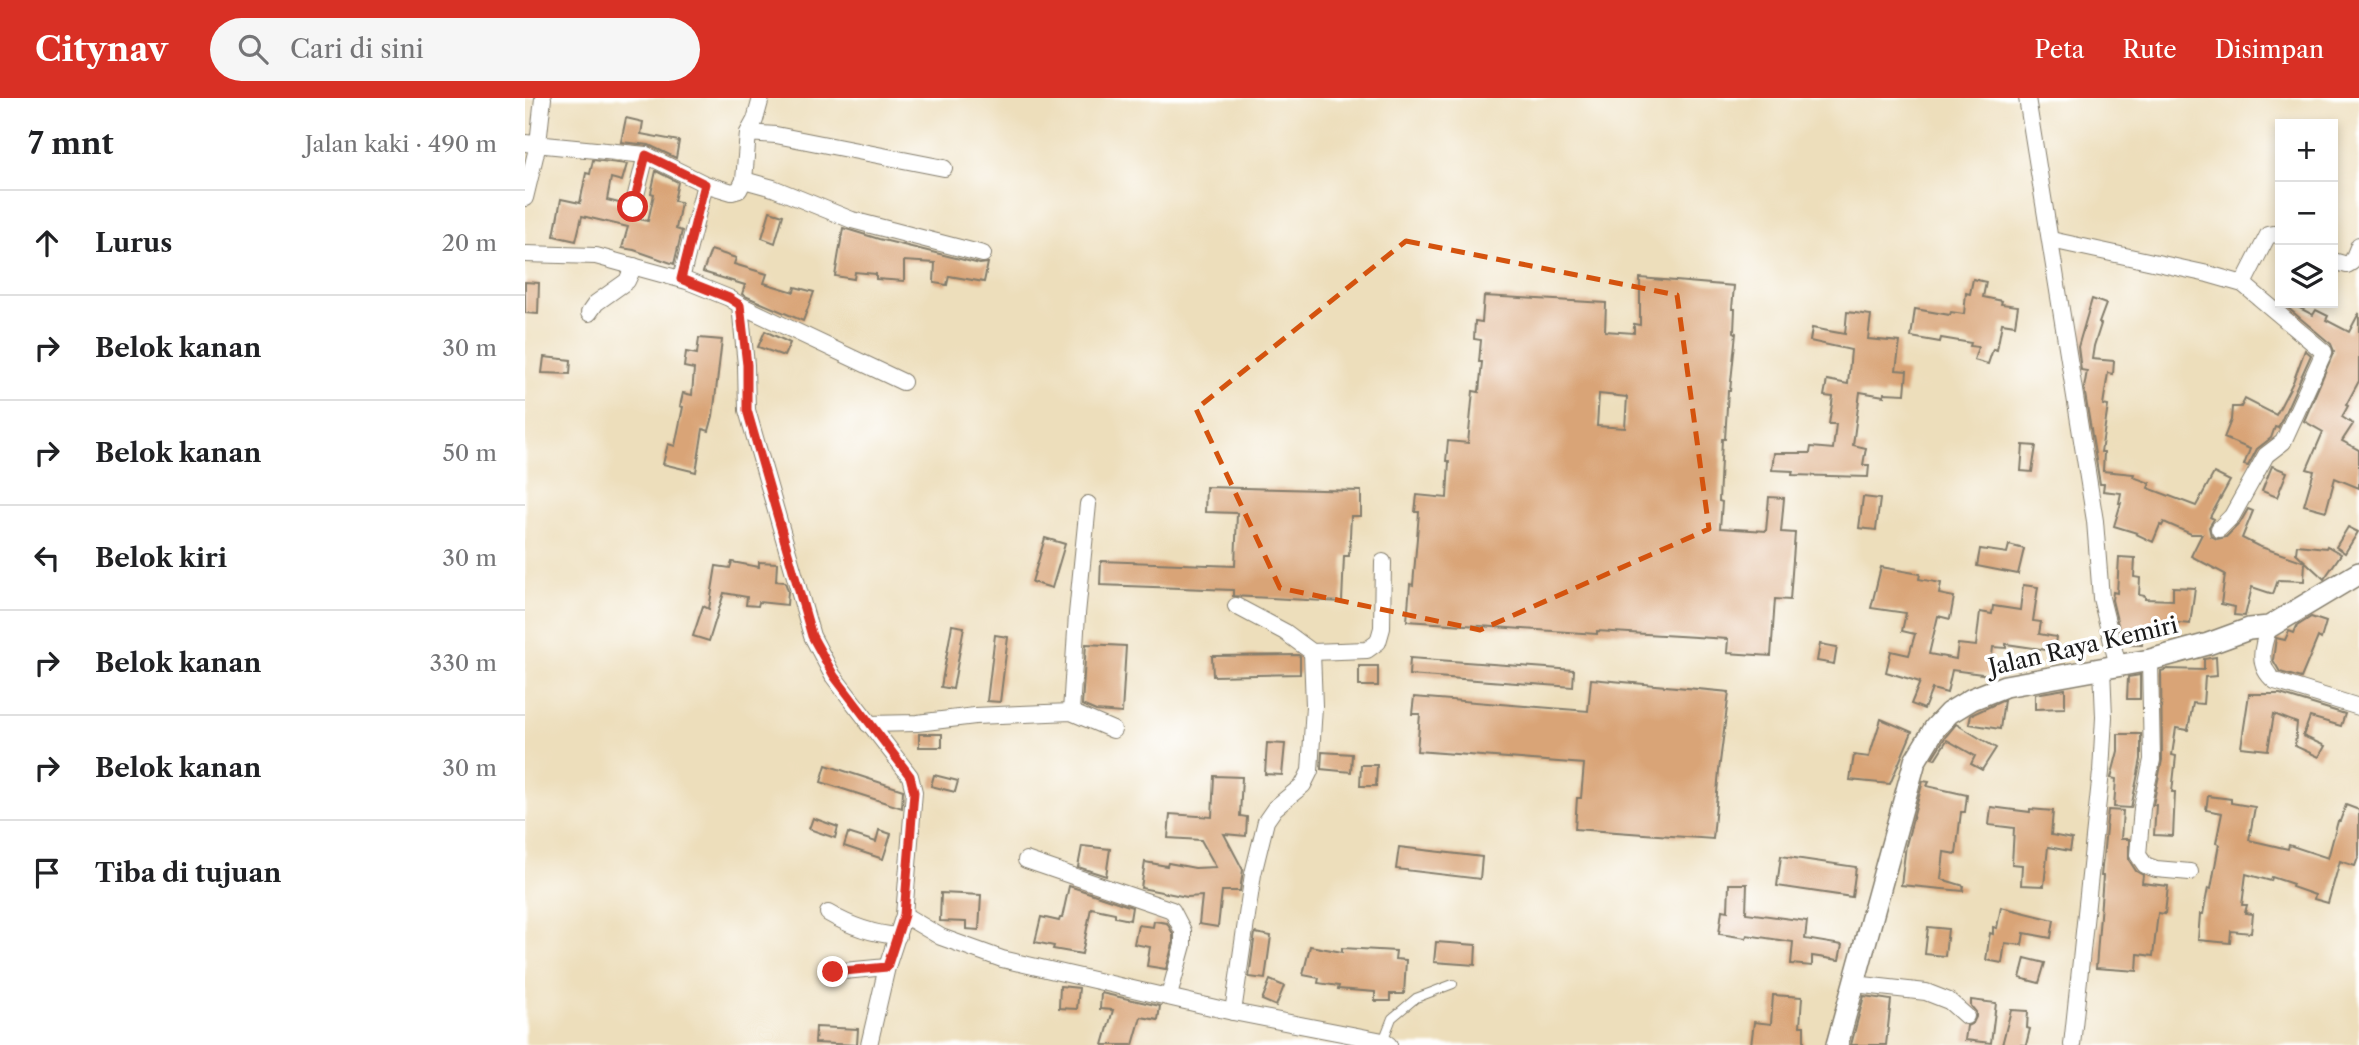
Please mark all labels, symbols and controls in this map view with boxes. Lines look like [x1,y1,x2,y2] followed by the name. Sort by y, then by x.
[210,18,700,81] search box
[35,29,168,70] text: Citynav
[234,30,272,68] icon: search
[290,33,424,65] text: Cari di sini
[2035,35,2084,64] text: Peta
[2122,35,2177,64] text: Rute
[2215,35,2324,64] text: Disimpan
[2275,119,2338,308] map controls
[2275,119,2338,182] button: +
[28,125,114,162] text: 7 mnt
[305,130,497,158] text: Jalan kaki · 490 m
[2275,182,2338,245] button: −
[617,191,648,222] route start
[28,224,66,262] icon: ahead
[95,227,172,259] text: Lurus
[442,229,497,257] text: 20 m
[2275,245,2338,308] button: layers
[28,329,66,367] icon: right
[95,332,261,364] text: Belok kanan
[442,334,497,362] text: 30 m
[28,434,66,472] icon: right
[95,437,261,469] text: Belok kanan
[442,439,497,467] text: 50 m
[28,539,66,577] icon: left
[95,542,227,574] text: Belok kiri
[442,544,497,572] text: 30 m
[1983,611,2180,682] street label: Jalan Raya Kemiri
[28,644,66,682] icon: right
[95,647,261,679] text: Belok kanan
[430,649,497,677] text: 330 m
[28,749,66,787] icon: right
[95,752,261,784] text: Belok kanan
[442,754,497,782] text: 30 m
[28,854,66,892] icon: arrive
[95,857,281,889] text: Tiba di tujuan
[817,956,848,987] route end

